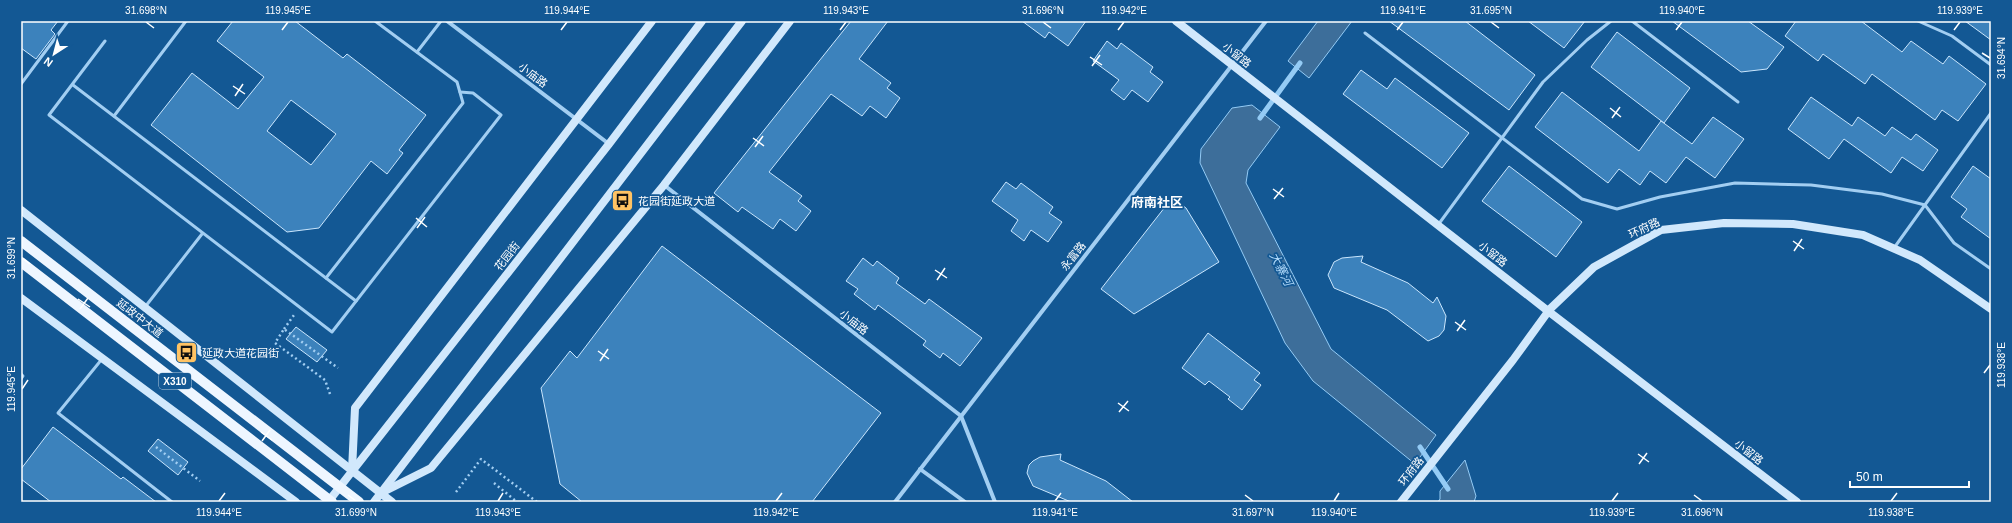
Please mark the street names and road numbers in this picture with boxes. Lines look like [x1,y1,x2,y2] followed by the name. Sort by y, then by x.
[1220,40,1254,70] street label: 小留路
[516,60,550,90] street label: 小庙路
[1627,216,1661,240] street label: 环府路
[492,239,522,273] street label: 花园街
[1058,239,1088,273] street label: 永富路
[1476,239,1510,269] street label: 小留路
[115,296,165,340] street label: 延政中大道
[837,307,871,337] street label: 小庙路
[159,373,191,389] road number: X310
[1732,437,1766,467] street label: 小留路
[1396,454,1426,488] street label: 环府路

